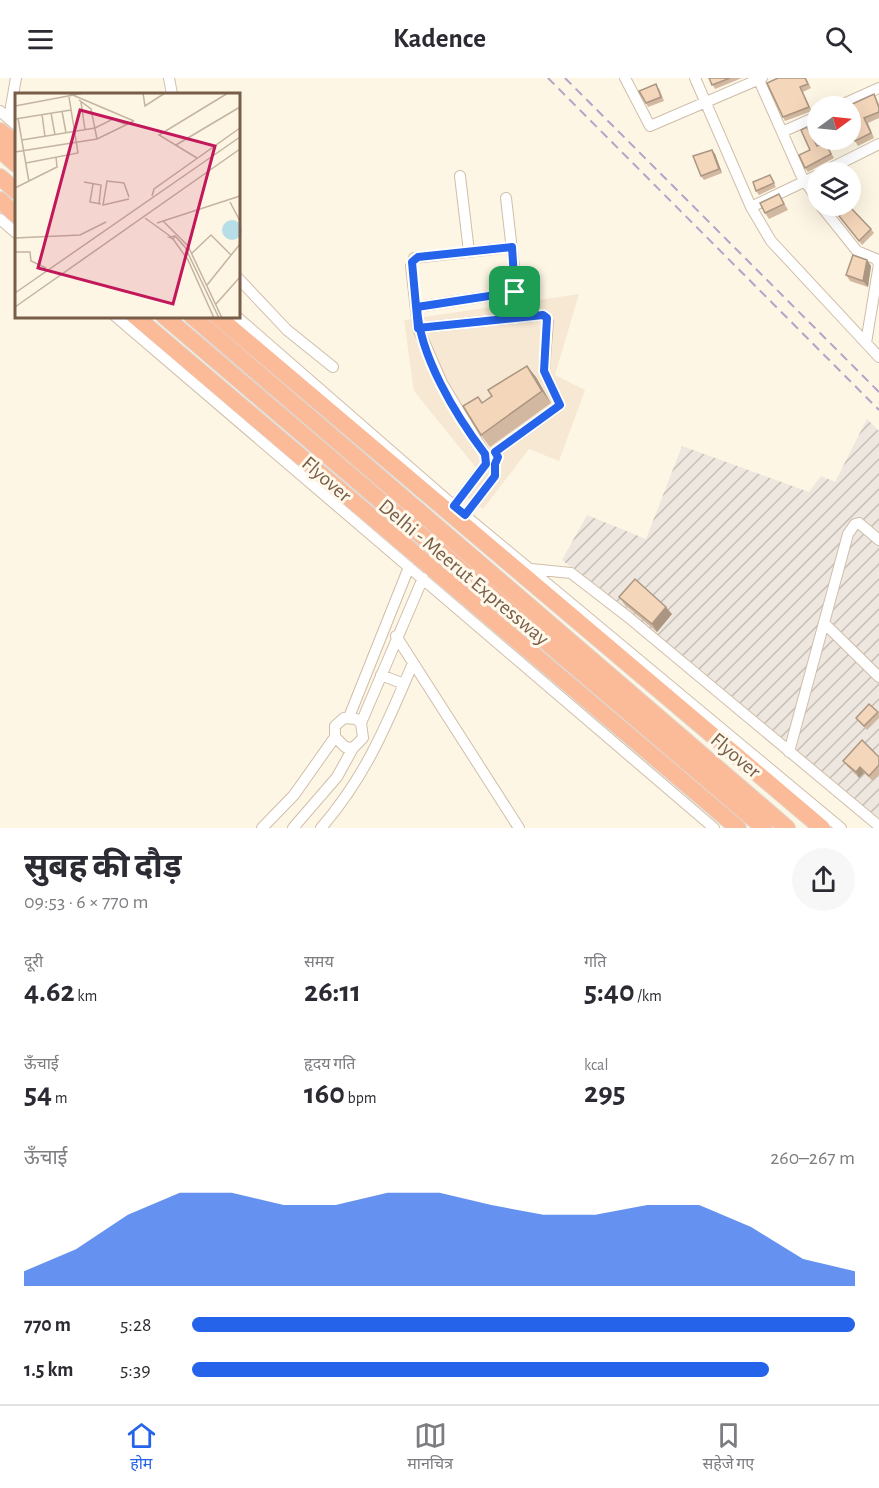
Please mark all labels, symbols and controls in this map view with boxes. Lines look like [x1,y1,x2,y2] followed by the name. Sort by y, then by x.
[24,23,57,56] icon: menu
[822,23,855,56] icon: search
[393,25,486,52] text: Kadence
[15,93,240,318] inset map
[807,96,861,150] north arrow
[807,96,861,216] map controls
[807,162,861,216] button: layers
[489,266,540,317] pin
[498,275,531,308] icon: arrive
[298,452,356,506] street label: Flyover
[375,495,553,650] street label: Delhi - Meerut Expressway
[707,729,765,782] street label: Flyover
[792,848,855,911] button: share
[24,851,182,884] text: सुबह की दौड़
[24,892,148,912] text: 09:53 · 6 × 770 m
[24,954,43,970] text: दूरी
[304,954,334,970] text: समय
[584,954,606,970] text: गति
[24,977,75,1007] text: 4.62
[304,977,361,1007] text: 26:11
[584,977,635,1007] text: 5:40
[75,988,97,1004] text: km
[635,988,662,1004] text: /km
[24,1056,59,1072] text: ऊँचाई
[304,1056,356,1072] text: हृदय गति
[584,1057,608,1073] text: kcal
[584,1078,626,1108] text: 295
[24,1079,52,1109] text: 54
[304,1079,345,1109] text: 160
[52,1090,68,1106] text: m
[345,1090,377,1106] text: bpm
[24,1148,67,1168] text: ऊँचाई
[770,1148,855,1168] text: 260–267 m
[24,1315,71,1335] text: 770 m
[120,1315,152,1335] text: 5:28
[24,1360,73,1380] text: 1.5 km
[120,1360,151,1380] text: 5:39
[125,1419,158,1476] tab: होम
[407,1419,453,1476] tab: मानचित्र
[703,1419,754,1476] tab: सहेजे गए

